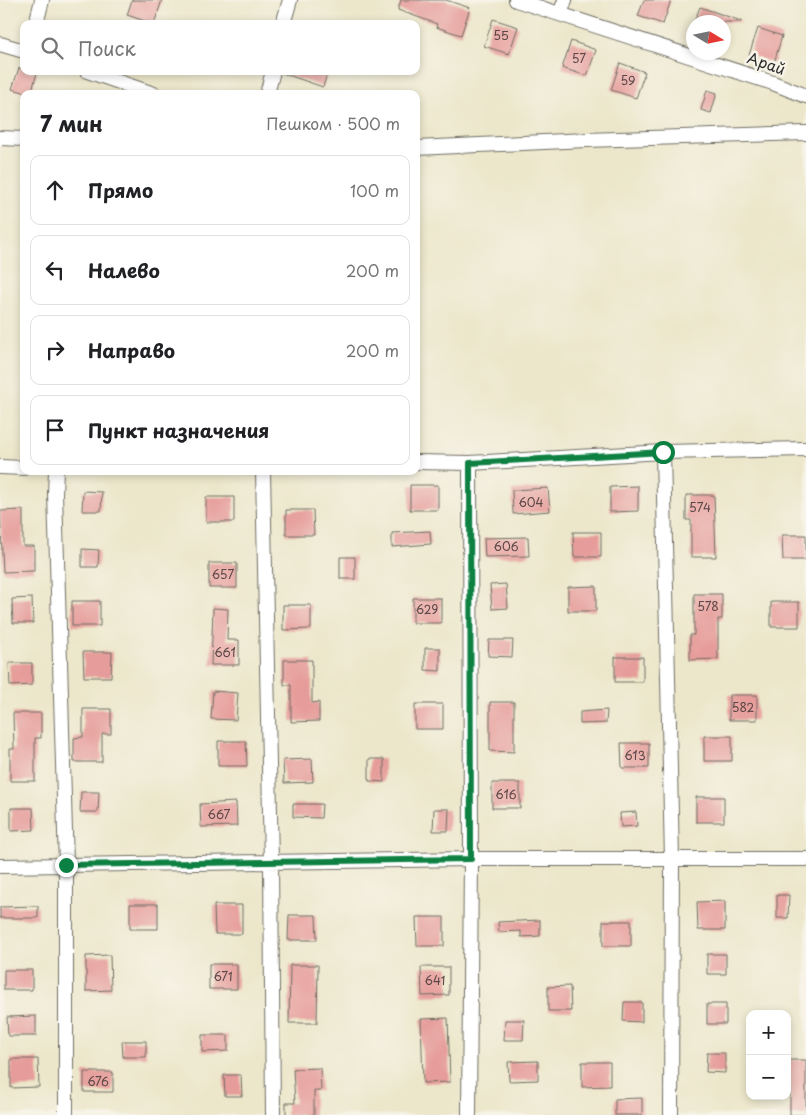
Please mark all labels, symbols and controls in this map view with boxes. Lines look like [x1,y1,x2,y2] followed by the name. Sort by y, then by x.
[686,15,731,60] north arrow
[20,20,420,75] search box
[493,26,509,44] house number: 55
[38,34,66,62] icon: search
[78,34,136,62] text: Поиск
[744,45,789,80] street label: Арай
[572,49,586,67] house number: 57
[621,71,635,89] house number: 59
[40,107,103,139] text: 7 мин
[266,111,400,135] text: Пешком · 500 m
[41,176,69,204] icon: ahead
[88,176,153,204] text: Прямо
[350,178,399,202] text: 100 m
[41,256,69,284] icon: left
[88,256,160,284] text: Налево
[346,258,399,282] text: 200 m
[41,336,69,364] icon: right
[88,336,175,364] text: Направо
[346,338,399,362] text: 200 m
[41,416,69,444] icon: arrive
[88,416,269,444] text: Пункт назначения
[652,441,675,464] route start
[518,493,544,511] house number: 604
[689,498,711,516] house number: 574
[493,537,519,555] house number: 606
[212,565,234,583] house number: 657
[697,597,719,615] house number: 578
[416,600,438,618] house number: 629
[214,643,236,661] house number: 661
[732,698,755,716] house number: 582
[624,746,646,764] house number: 613
[495,785,517,803] house number: 616
[208,805,231,823] house number: 667
[55,854,78,877] route end
[213,967,233,985] house number: 671
[424,971,446,989] house number: 641
[746,1010,791,1100] map controls
[746,1010,791,1055] button: +
[746,1055,791,1100] button: −
[87,1072,109,1090] house number: 676

